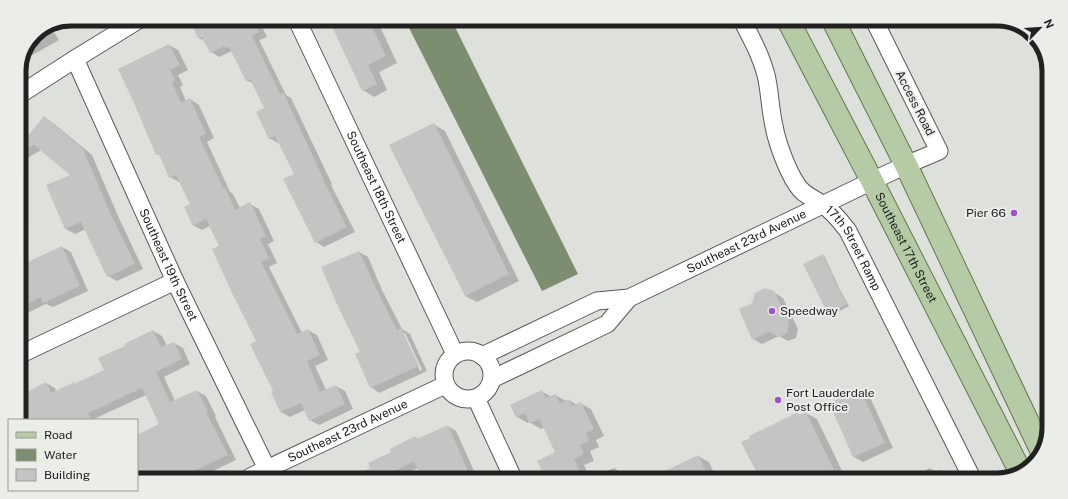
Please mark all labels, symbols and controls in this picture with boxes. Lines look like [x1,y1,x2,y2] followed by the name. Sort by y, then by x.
[1020,8,1060,48] north arrow
[1042,17,1056,30] text: N
[893,68,937,138] street label: Access Road
[344,129,409,246] street label: Southeast 18th Street
[872,190,940,305] street label: Southeast 17th Street
[823,203,884,293] street label: 17th Street Ramp
[136,206,201,324] street label: Southeast 19th Street
[966,206,1006,220] place label: Pier 66
[684,207,809,276] street label: Southeast 23rd Avenue
[1009,208,1019,218] marker: Pier 66
[780,304,839,318] place label: Speedway
[767,306,777,316] marker: Speedway
[786,386,875,414] place label: Fort Lauderdale Post Office
[773,395,783,405] marker: Fort Lauderdale Post Office
[285,397,410,465] street label: Southeast 23rd Avenue
[8,419,138,491] legend
[44,428,72,442] text: Road
[44,448,78,462] text: Water
[44,468,90,482] text: Building

